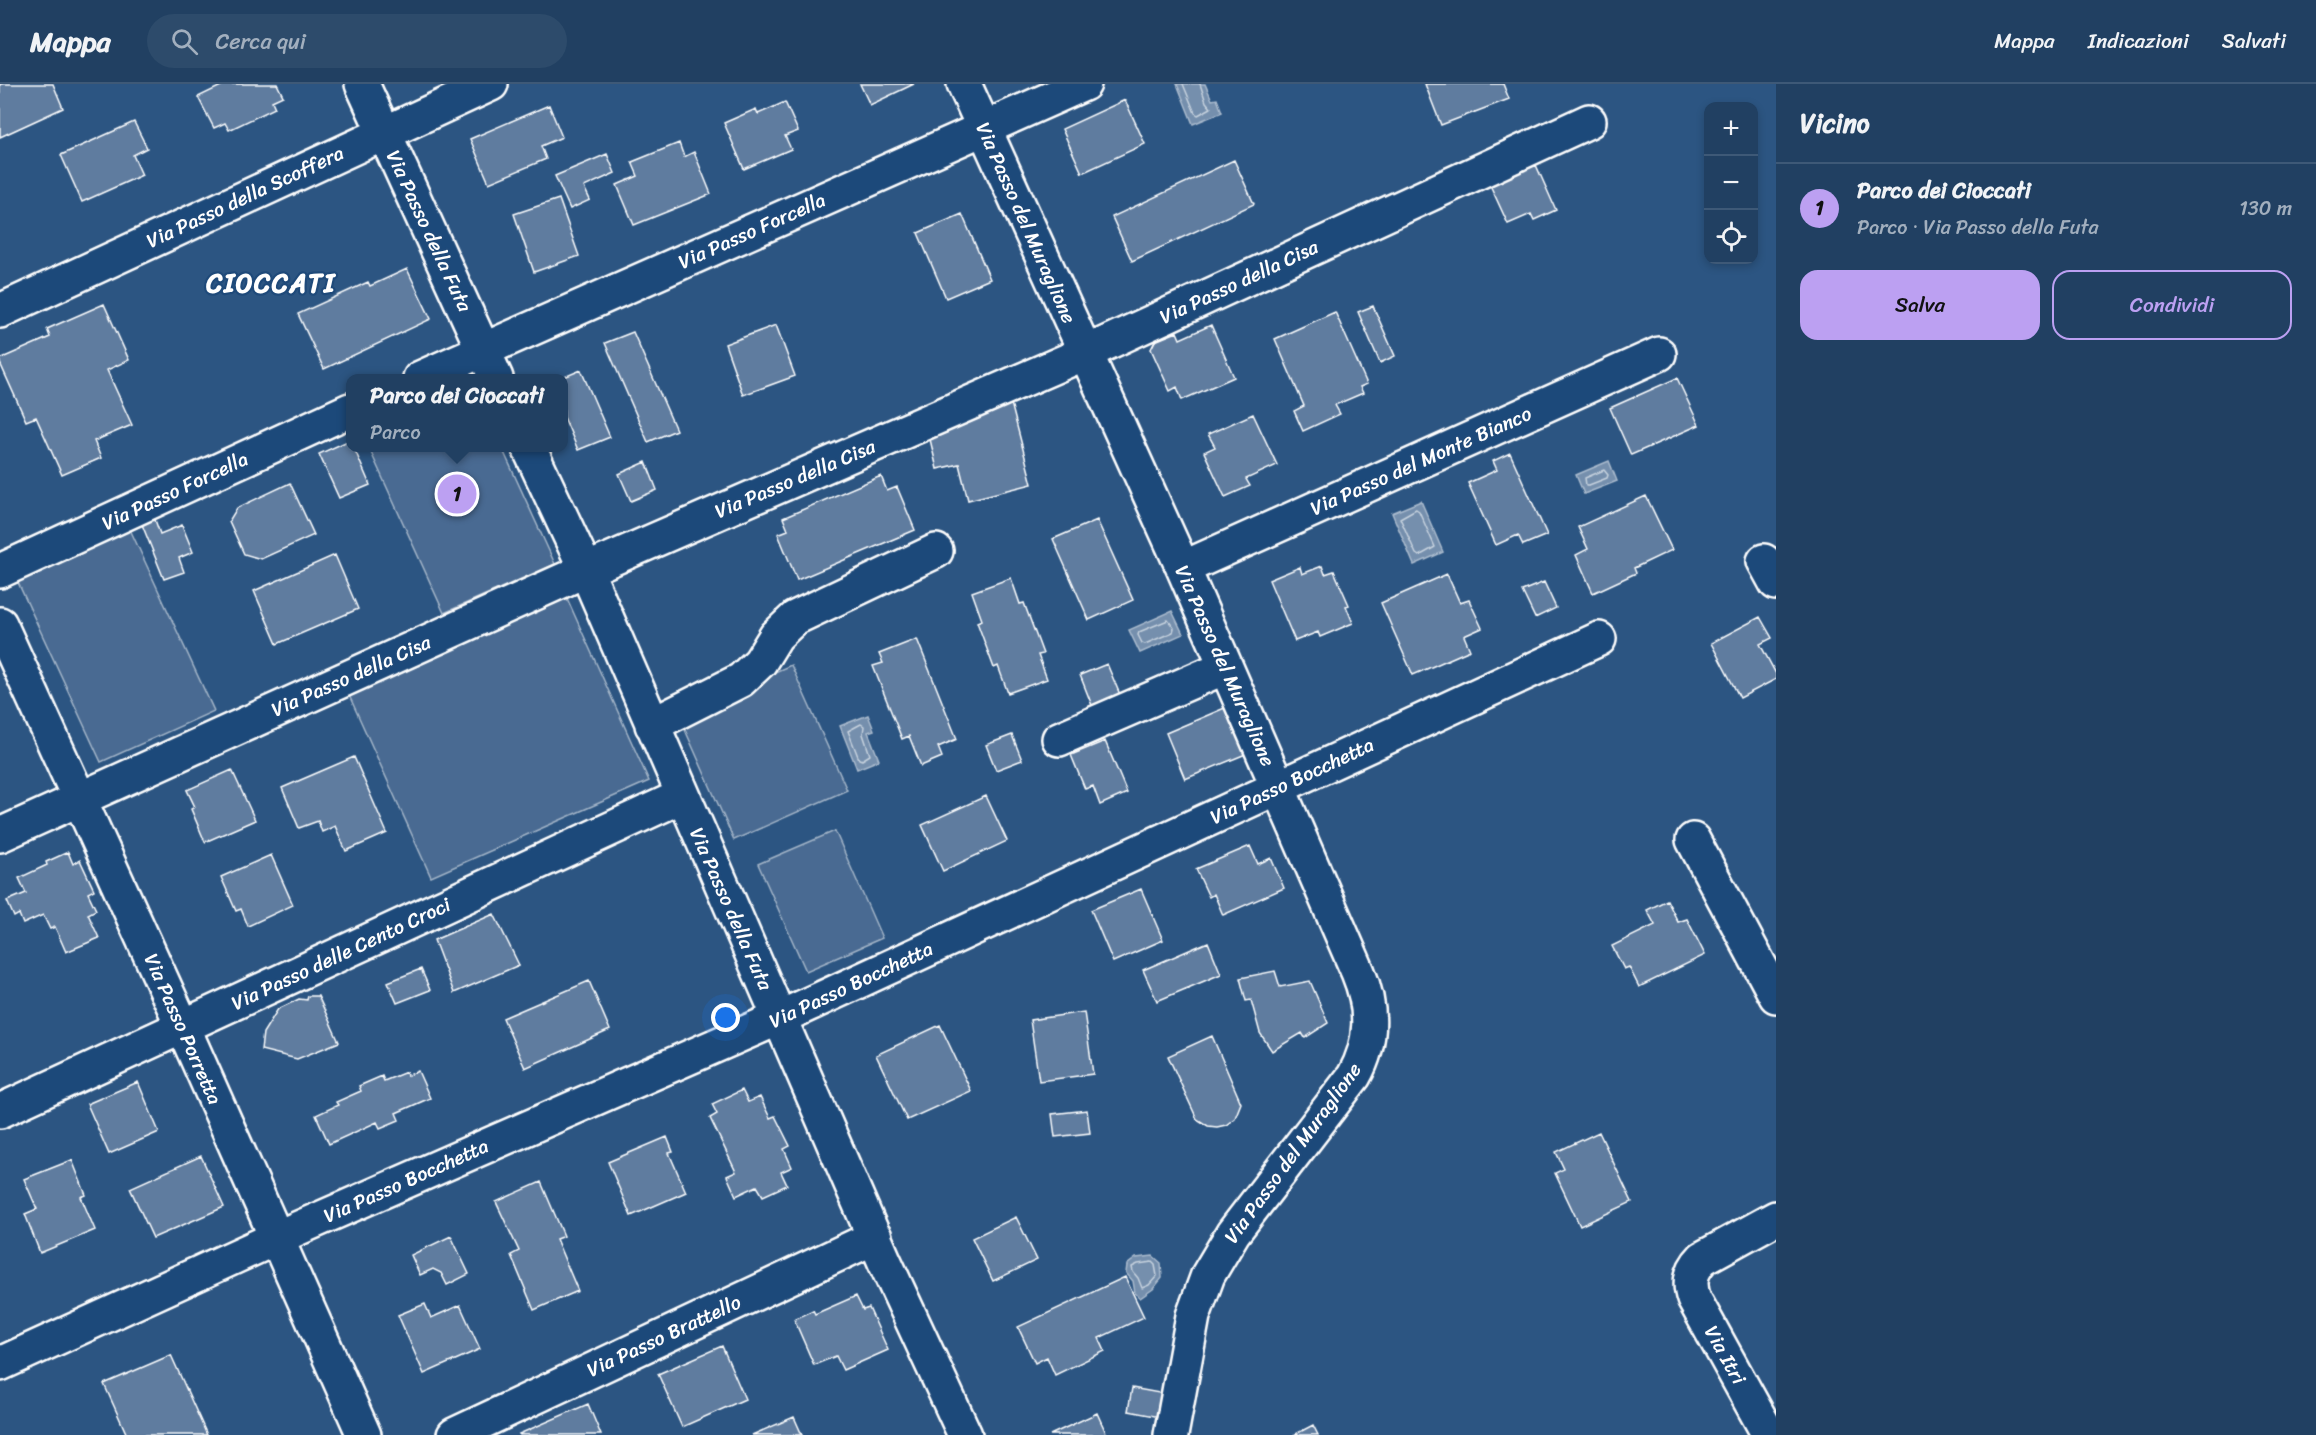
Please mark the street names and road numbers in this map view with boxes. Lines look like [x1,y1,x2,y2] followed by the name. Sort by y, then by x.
[966,117,1086,329] street label: Via Passo del Muraglione
[140,136,350,258] street label: Via Passo della Scoffera
[376,144,482,319] street label: Via Passo della Futa
[672,183,832,279] street label: Via Passo Forcella
[1154,229,1325,334] street label: Via Passo della Cisa
[1304,396,1538,526] street label: Via Passo del Monte Bianco
[709,429,882,529] street label: Via Passo della Cisa
[96,442,254,540] street label: Via Passo Forcella
[1165,560,1285,772] street label: Via Passo del Muraglione
[265,625,438,727] street label: Via Passo della Cisa
[1204,728,1380,834] street label: Via Passo Bocchetta
[679,822,783,997] street label: Via Passo della Futa
[225,887,458,1020] street label: Via Passo delle Cento Croci
[763,932,939,1038] street label: Via Passo Bocchetta
[134,948,232,1110] street label: Via Passo Porretta
[1215,1055,1371,1251] street label: Via Passo del Muraglione
[318,1129,494,1233] street label: Via Passo Bocchetta
[581,1285,747,1387] street label: Via Passo Brattello
[1694,1319,1756,1391] street label: Via Itri

